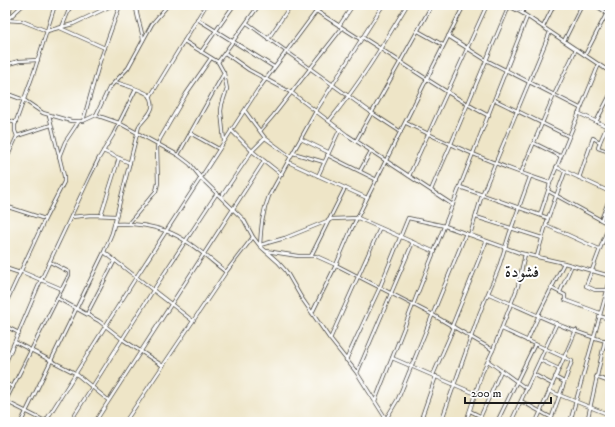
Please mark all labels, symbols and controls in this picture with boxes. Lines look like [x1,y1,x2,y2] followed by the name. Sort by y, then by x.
[505,261,539,283] district label: فشودة
[465,379,551,405] scale bar
[471,386,501,401] text: 200 m

